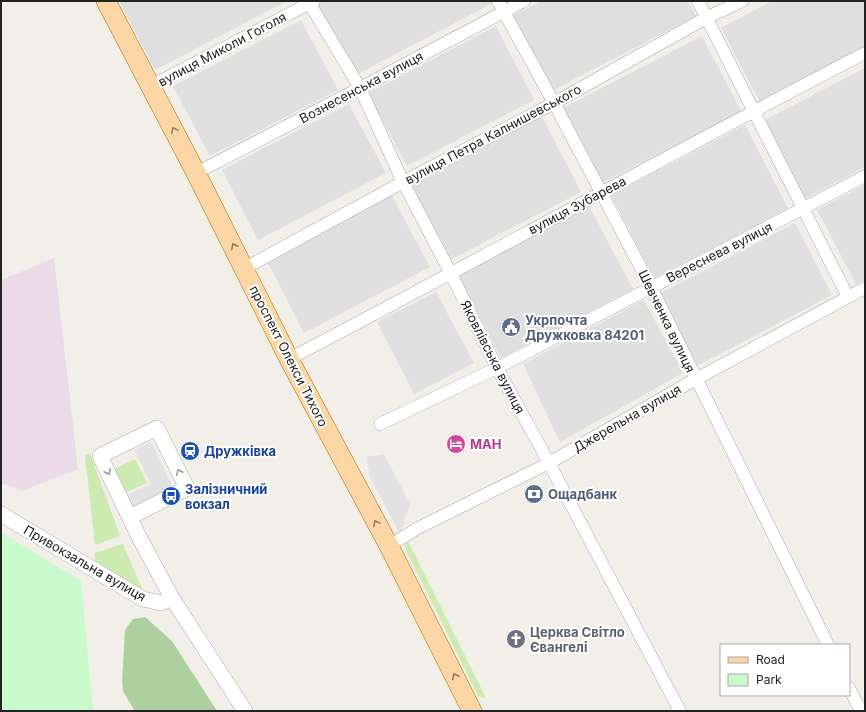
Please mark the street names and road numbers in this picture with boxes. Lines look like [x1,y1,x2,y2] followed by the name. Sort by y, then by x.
[155,8,289,90] street label: вулиця Миколи Гоголя
[297,48,425,126] street label: Вознесенська вулиця
[402,81,584,187] street label: вулиця Петра Калнишевського
[525,172,629,238] street label: вулиця Зубарева
[663,218,775,286] street label: Вереснева вулиця
[635,267,699,375] street label: Шевченка вулиця
[246,283,332,430] street label: проспект Олекси Тихого
[457,298,529,416] street label: Яковлівська вулиця
[570,381,684,455] street label: Джерельна вулиця
[21,521,149,605] street label: Привокзальна вулиця

